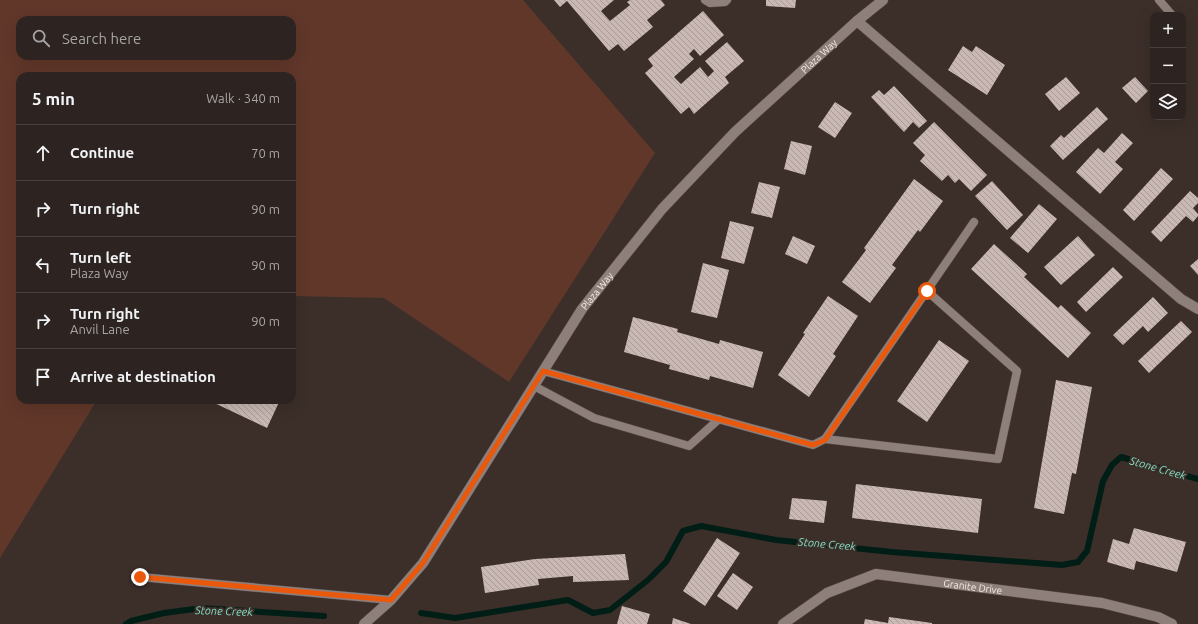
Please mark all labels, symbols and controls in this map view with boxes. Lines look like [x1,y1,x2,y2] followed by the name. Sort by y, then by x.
[1150,12,1186,120] map controls
[1150,12,1186,48] button: +
[16,16,296,60] search box
[30,27,52,49] icon: search
[62,30,141,47] text: Search here
[799,37,839,75] street label: Plaza Way
[1150,48,1186,84] button: −
[1150,84,1186,120] button: layers
[32,89,75,108] text: 5 min
[206,91,280,105] text: Walk · 340 m
[32,142,54,164] icon: ahead
[70,144,134,161] text: Continue
[251,146,280,160] text: 70 m
[32,198,54,220] icon: right
[70,200,140,217] text: Turn right
[251,202,280,216] text: 90 m
[70,249,131,266] text: Turn left
[32,254,54,276] icon: left
[251,258,280,272] text: 90 m
[70,266,128,280] text: Plaza Way
[579,270,615,312] street label: Plaza Way
[918,282,936,300] route start
[70,305,140,322] text: Turn right
[32,310,54,332] icon: right
[251,314,280,328] text: 90 m
[70,322,130,336] text: Anvil Lane
[32,366,54,388] icon: arrive
[70,368,216,385] text: Arrive at destination
[1128,454,1188,482] water label: Stone Creek
[797,535,857,553] water label: Stone Creek
[131,568,149,586] route end
[943,578,1003,596] street label: Granite Drive
[194,604,253,618] water label: Stone Creek

